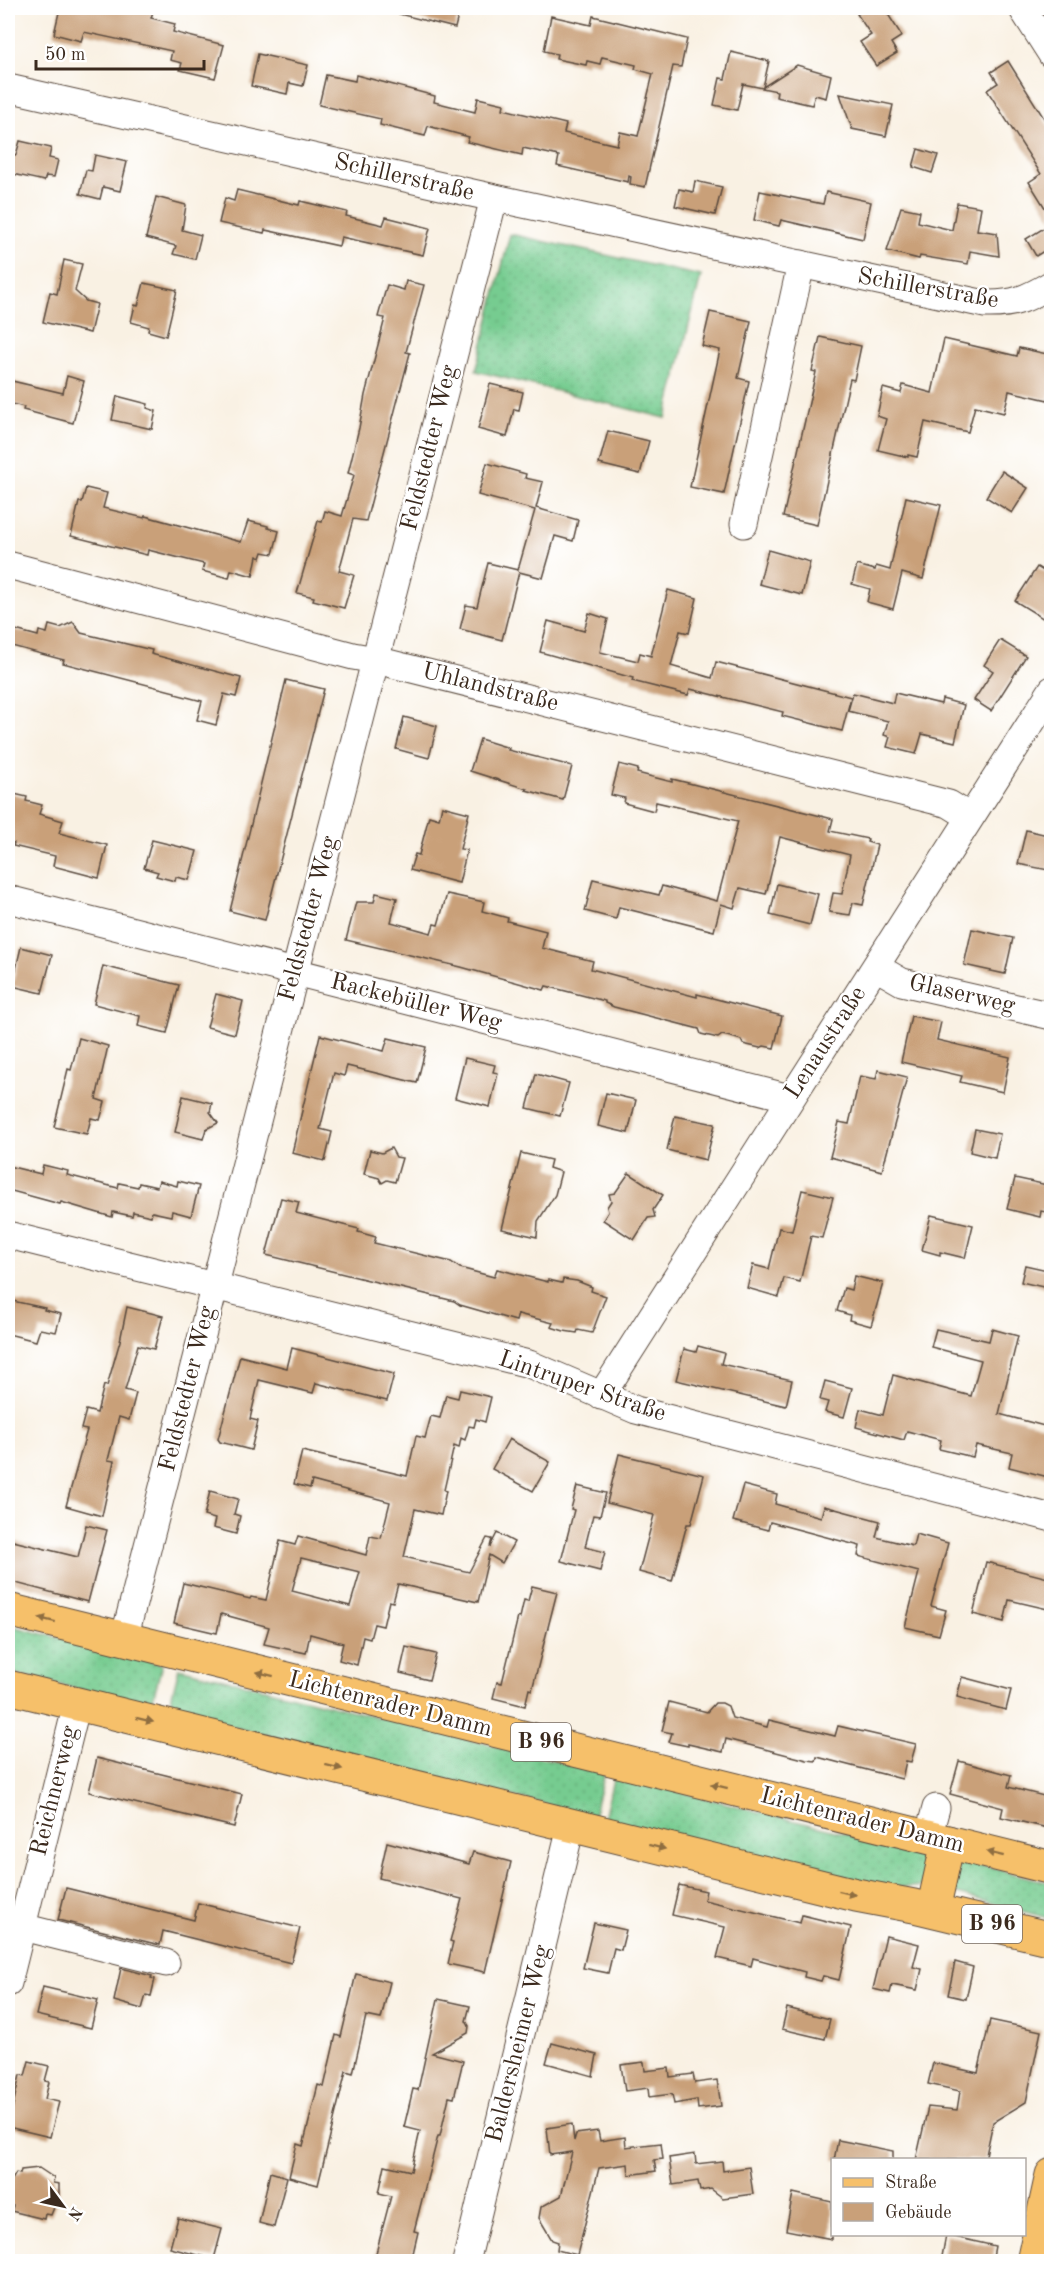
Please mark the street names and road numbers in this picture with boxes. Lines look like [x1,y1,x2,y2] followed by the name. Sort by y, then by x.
[332,150,476,206] street label: Schillerstraße
[856,265,1000,313] street label: Schillerstraße
[398,362,462,534] street label: Feldstedter Weg
[419,659,561,717] street label: Uhlandstraße
[275,834,343,1004] street label: Feldstedter Weg
[328,970,504,1036] street label: Rackebüller Weg
[906,971,1018,1019] street label: Glaserweg
[781,982,871,1104] street label: Lenaustraße
[156,1303,220,1475] street label: Feldstedter Weg
[495,1347,669,1427] street label: Lintruper Straße
[286,1668,494,1742] street label: Lichtenrader Damm
[27,1723,83,1859] street label: Reichnerweg
[511,1723,571,1761] road number: B 96
[758,1784,966,1858] street label: Lichtenrader Damm
[962,1905,1022,1943] road number: B 96
[483,1942,555,2146] street label: Baldersheimer Weg

